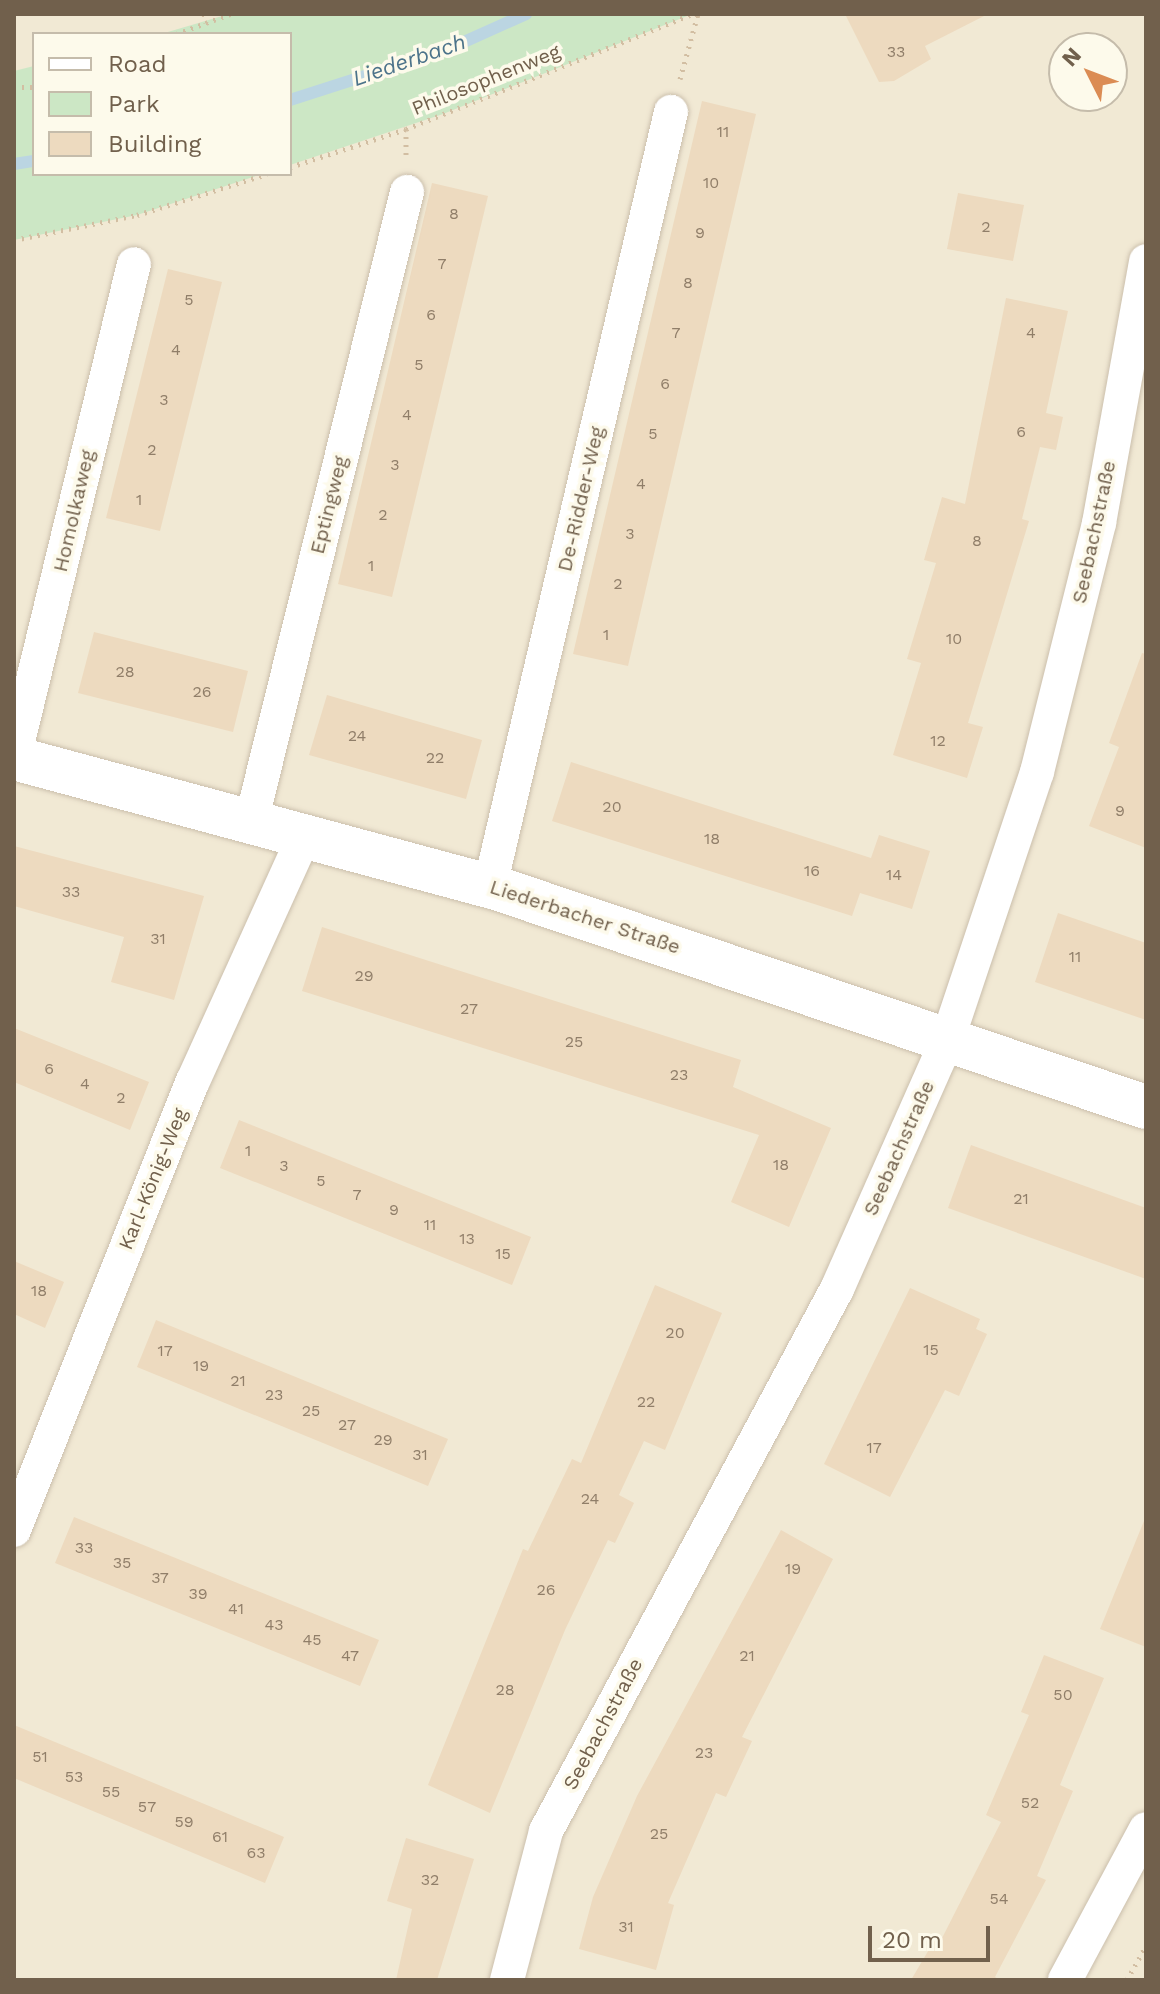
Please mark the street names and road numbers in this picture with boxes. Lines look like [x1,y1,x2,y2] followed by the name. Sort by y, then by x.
[408,39,564,121] street label: Philosophenweg
[553,424,609,574] street label: De-Ridder-Weg
[48,448,100,574] street label: Homolkaweg
[305,453,353,557] street label: Eptingweg
[1067,458,1121,606] street label: Seebachstraße
[487,875,683,959] street label: Liederbacher Straße
[858,1077,940,1219] street label: Seebachstraße
[114,1105,192,1253] street label: Karl-König-Weg
[558,1654,648,1794] street label: Seebachstraße

